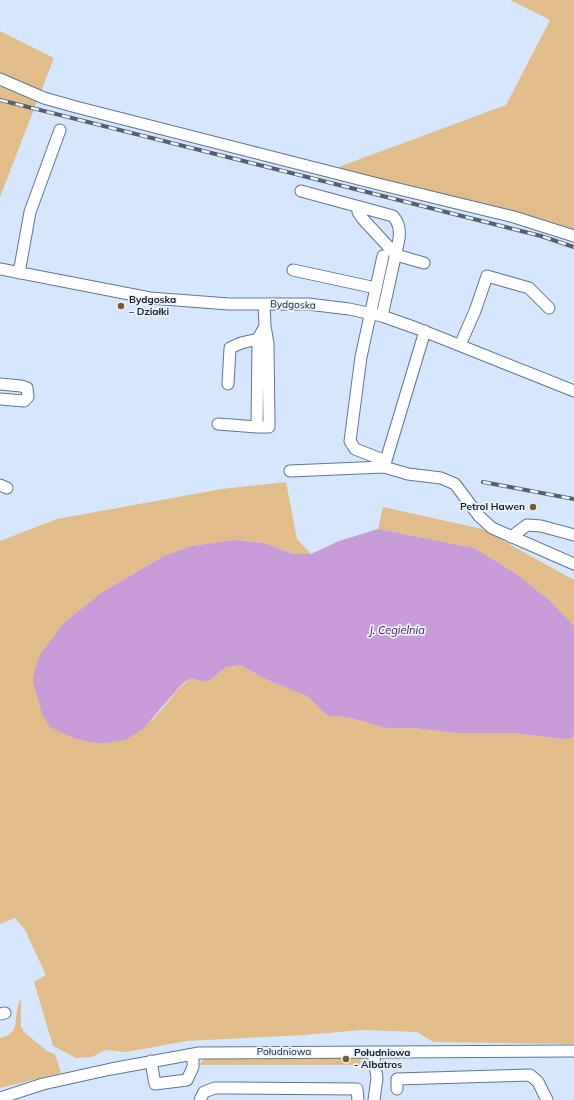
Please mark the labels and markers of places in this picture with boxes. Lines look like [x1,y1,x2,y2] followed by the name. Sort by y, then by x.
[129,294,176,318] place label: Bydgoska – Działki
[116,301,126,311] marker: Bydgoska – Działki
[460,501,525,513] place label: Petrol Hawen
[528,502,538,512] marker: Petrol Hawen
[354,1047,410,1070] place label: Południowa - Albatros
[341,1054,351,1064] marker: Południowa - Albatros

